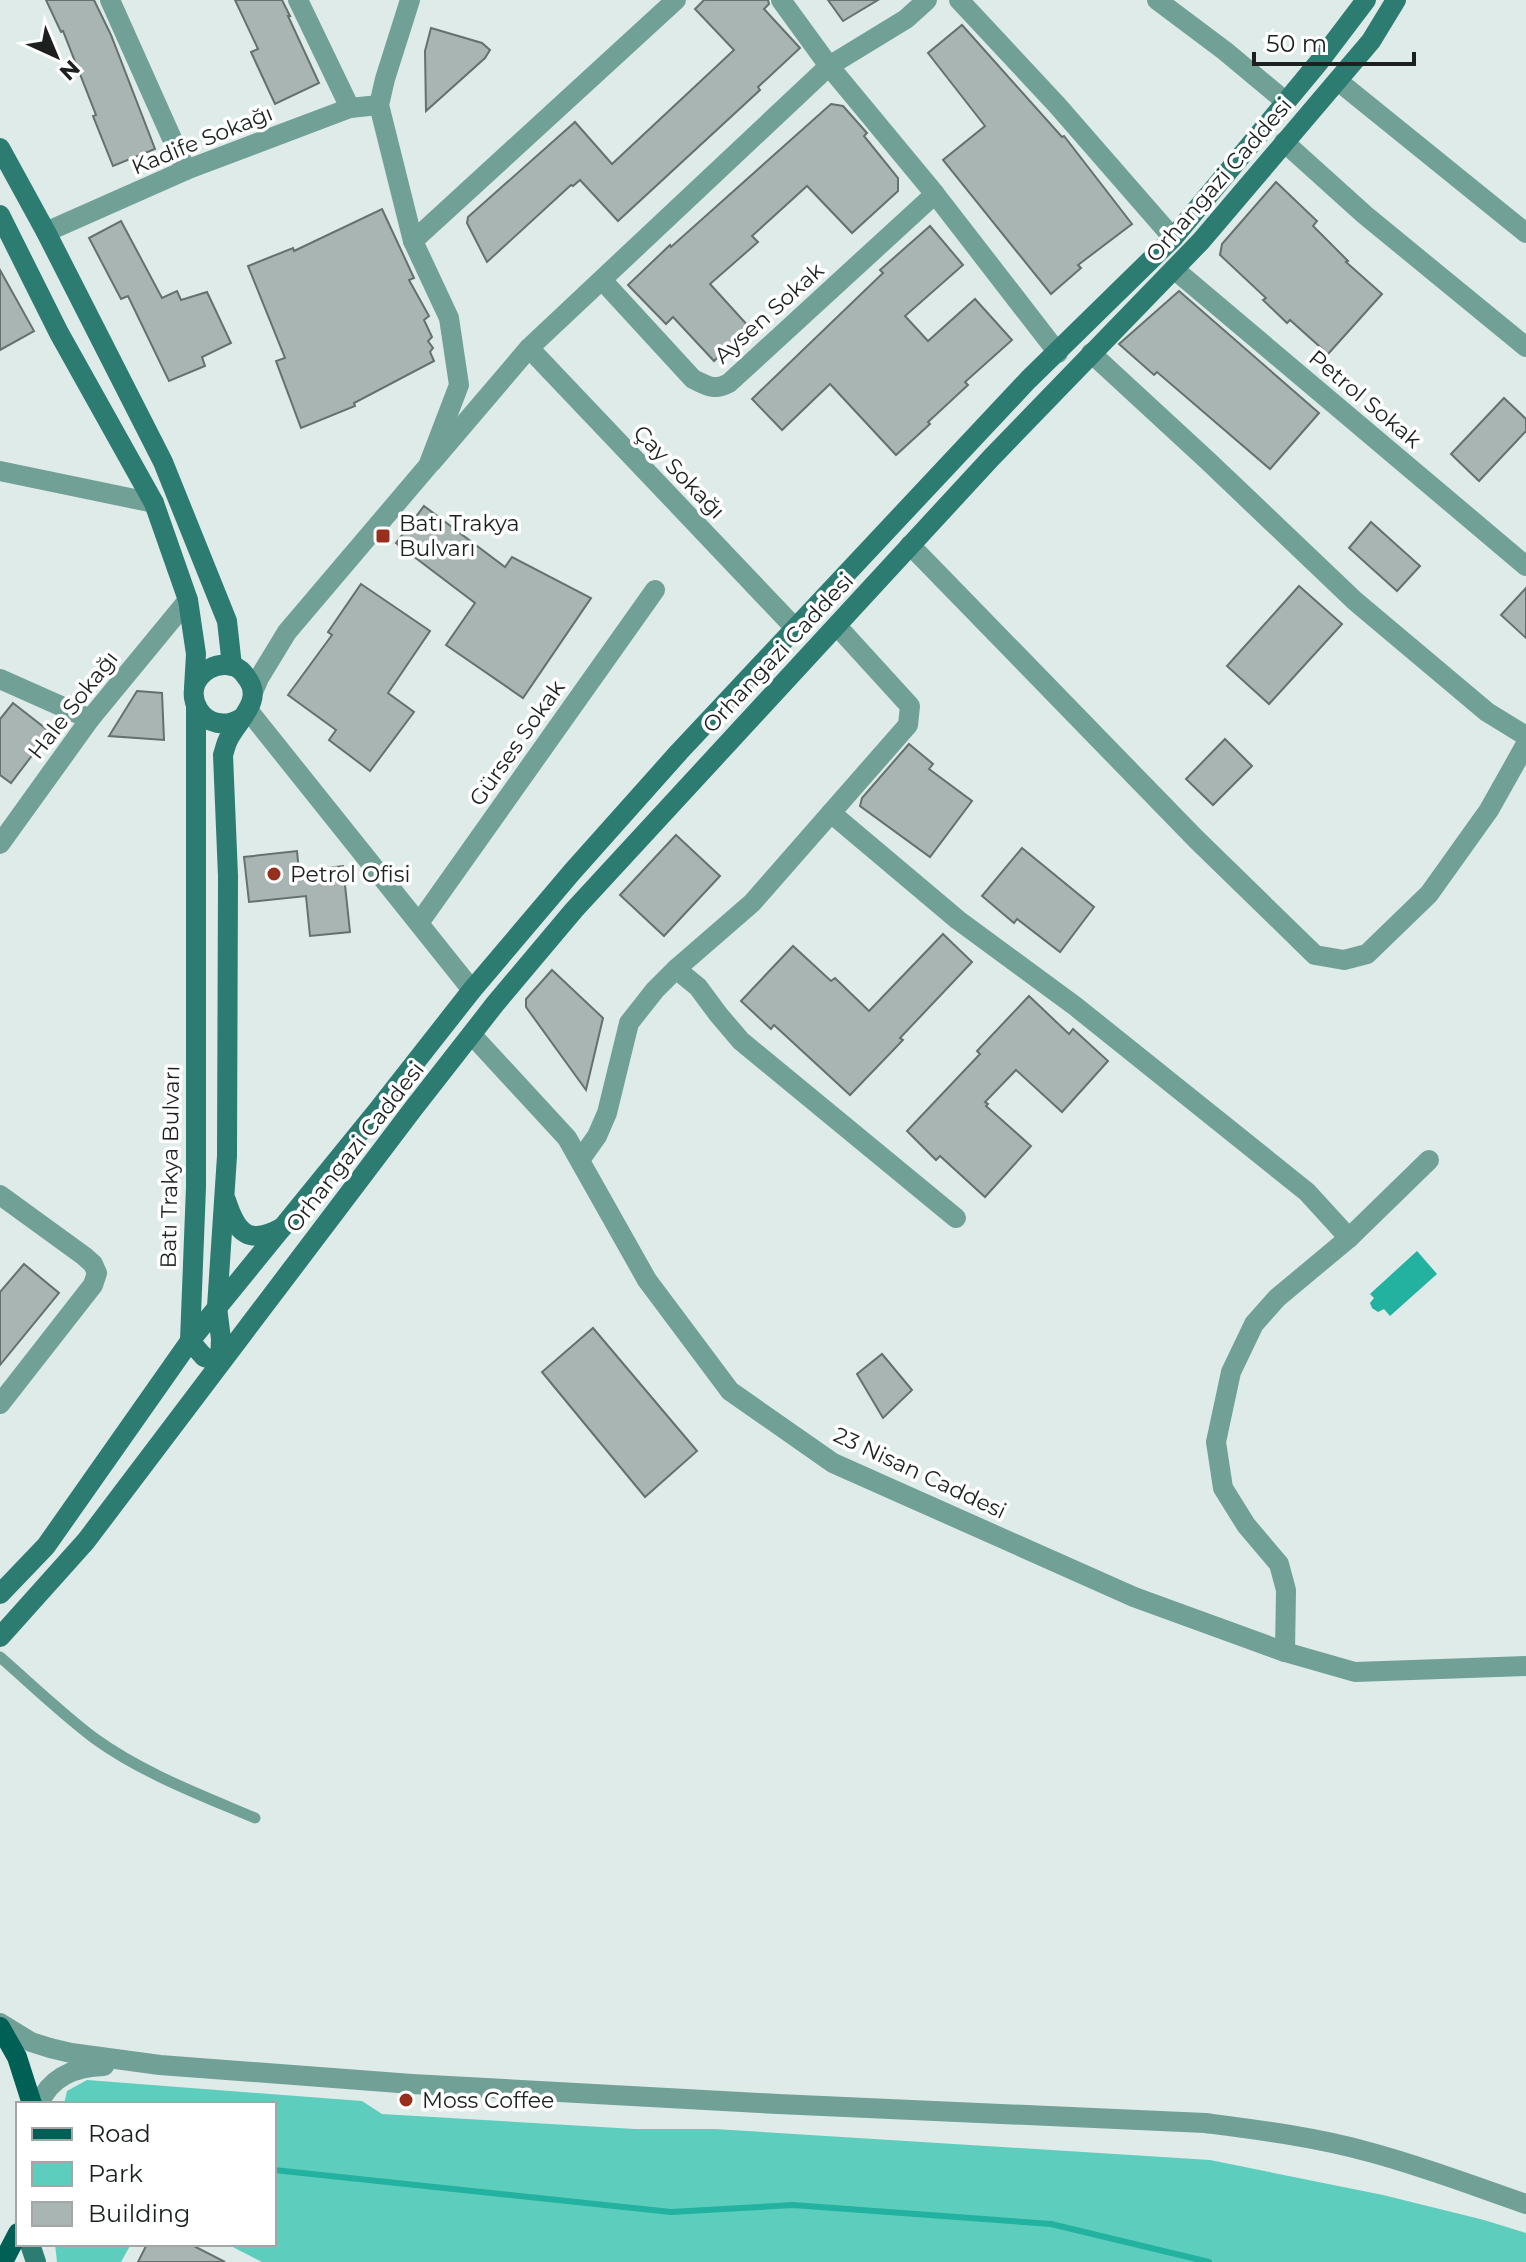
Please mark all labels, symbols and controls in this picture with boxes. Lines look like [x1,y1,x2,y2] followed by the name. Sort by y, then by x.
[16,16,96,96] north arrow
[1254,16,1414,66] scale bar
[1266,29,1327,58] text: 50 m
[54,54,85,86] text: N
[1140,92,1298,268] street label: Orhangazi Caddesi
[128,99,276,181] street label: Kadife Sokağı
[709,256,830,369] street label: Aysen Sokak
[1303,344,1427,454] street label: Petrol Sokak
[628,419,730,525] street label: Çay Sokağı
[399,510,520,562] place label: Batı Trakya Bulvarı
[374,527,392,545] marker: Batı Trakya Bulvarı
[697,567,859,739] street label: Orhangazi Caddesi
[22,645,124,765] street label: Hale Sokağı
[464,674,571,811] street label: Gürses Sokak
[290,861,410,888] place label: Petrol Ofisi
[265,865,283,883] marker: Petrol Ofisi
[280,1056,430,1238] street label: Orhangazi Caddesi
[155,1065,185,1269] street label: Batı Trakya Bulvarı
[830,1421,1010,1525] street label: 23 Nisan Caddesi
[422,2087,554,2114] place label: Moss Coffee
[397,2091,415,2109] marker: Moss Coffee
[16,2102,276,2246] legend
[88,2119,151,2148] text: Road
[88,2159,143,2188] text: Park
[88,2199,191,2228] text: Building

